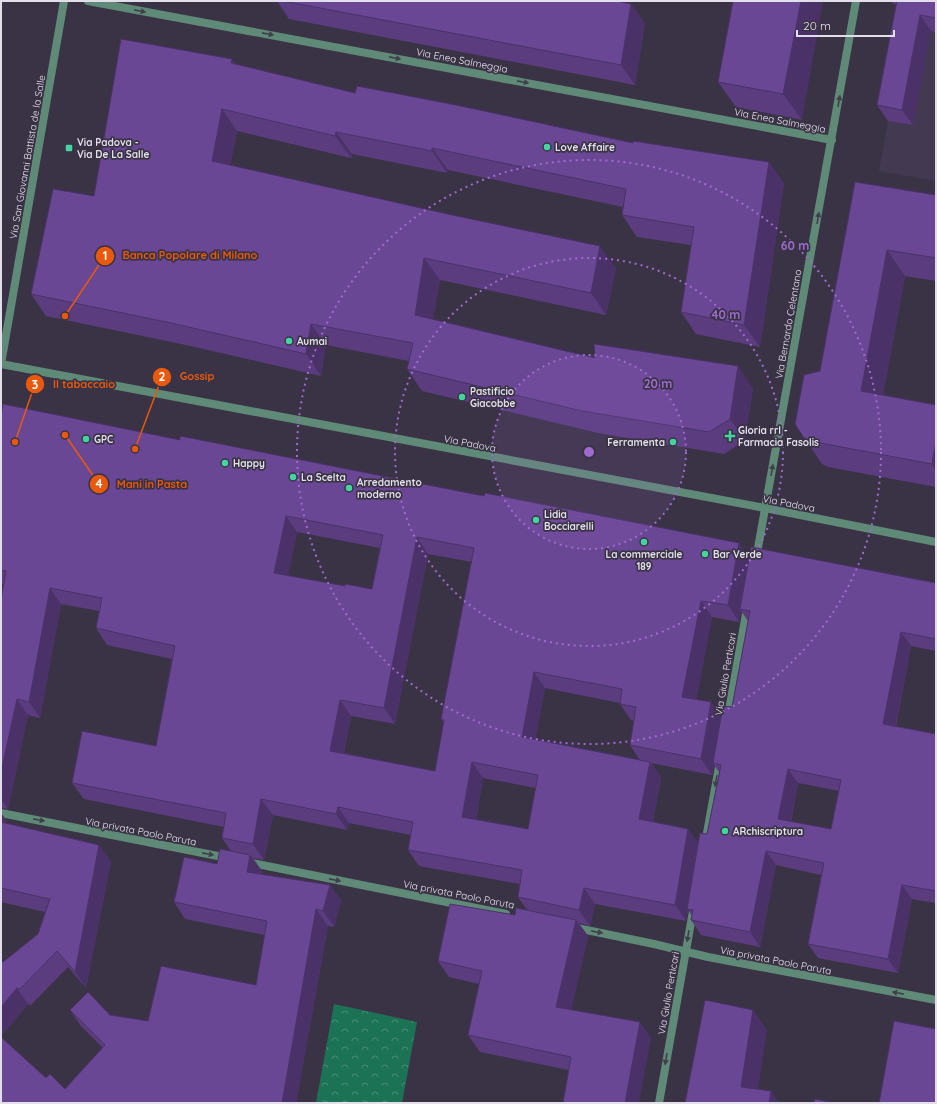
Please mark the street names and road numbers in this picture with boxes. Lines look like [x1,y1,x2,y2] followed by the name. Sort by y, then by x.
[415,45,509,76] street label: Via Enea Salmeggia
[7,74,48,240] street label: Via San Giovanni Battista de la Salle
[733,105,827,136] street label: Via Enea Salmeggia
[772,268,805,380] street label: Via Bernardo Celentano
[443,432,497,455] street label: Via Padova
[762,492,816,515] street label: Via Padova
[712,632,739,716] street label: Via Giulio Perticari
[84,814,198,849] street label: Via privata Paolo Paruta
[402,877,516,912] street label: Via privata Paolo Paruta
[719,943,833,978] street label: Via privata Paolo Paruta
[655,951,682,1035] street label: Via Giulio Perticari

